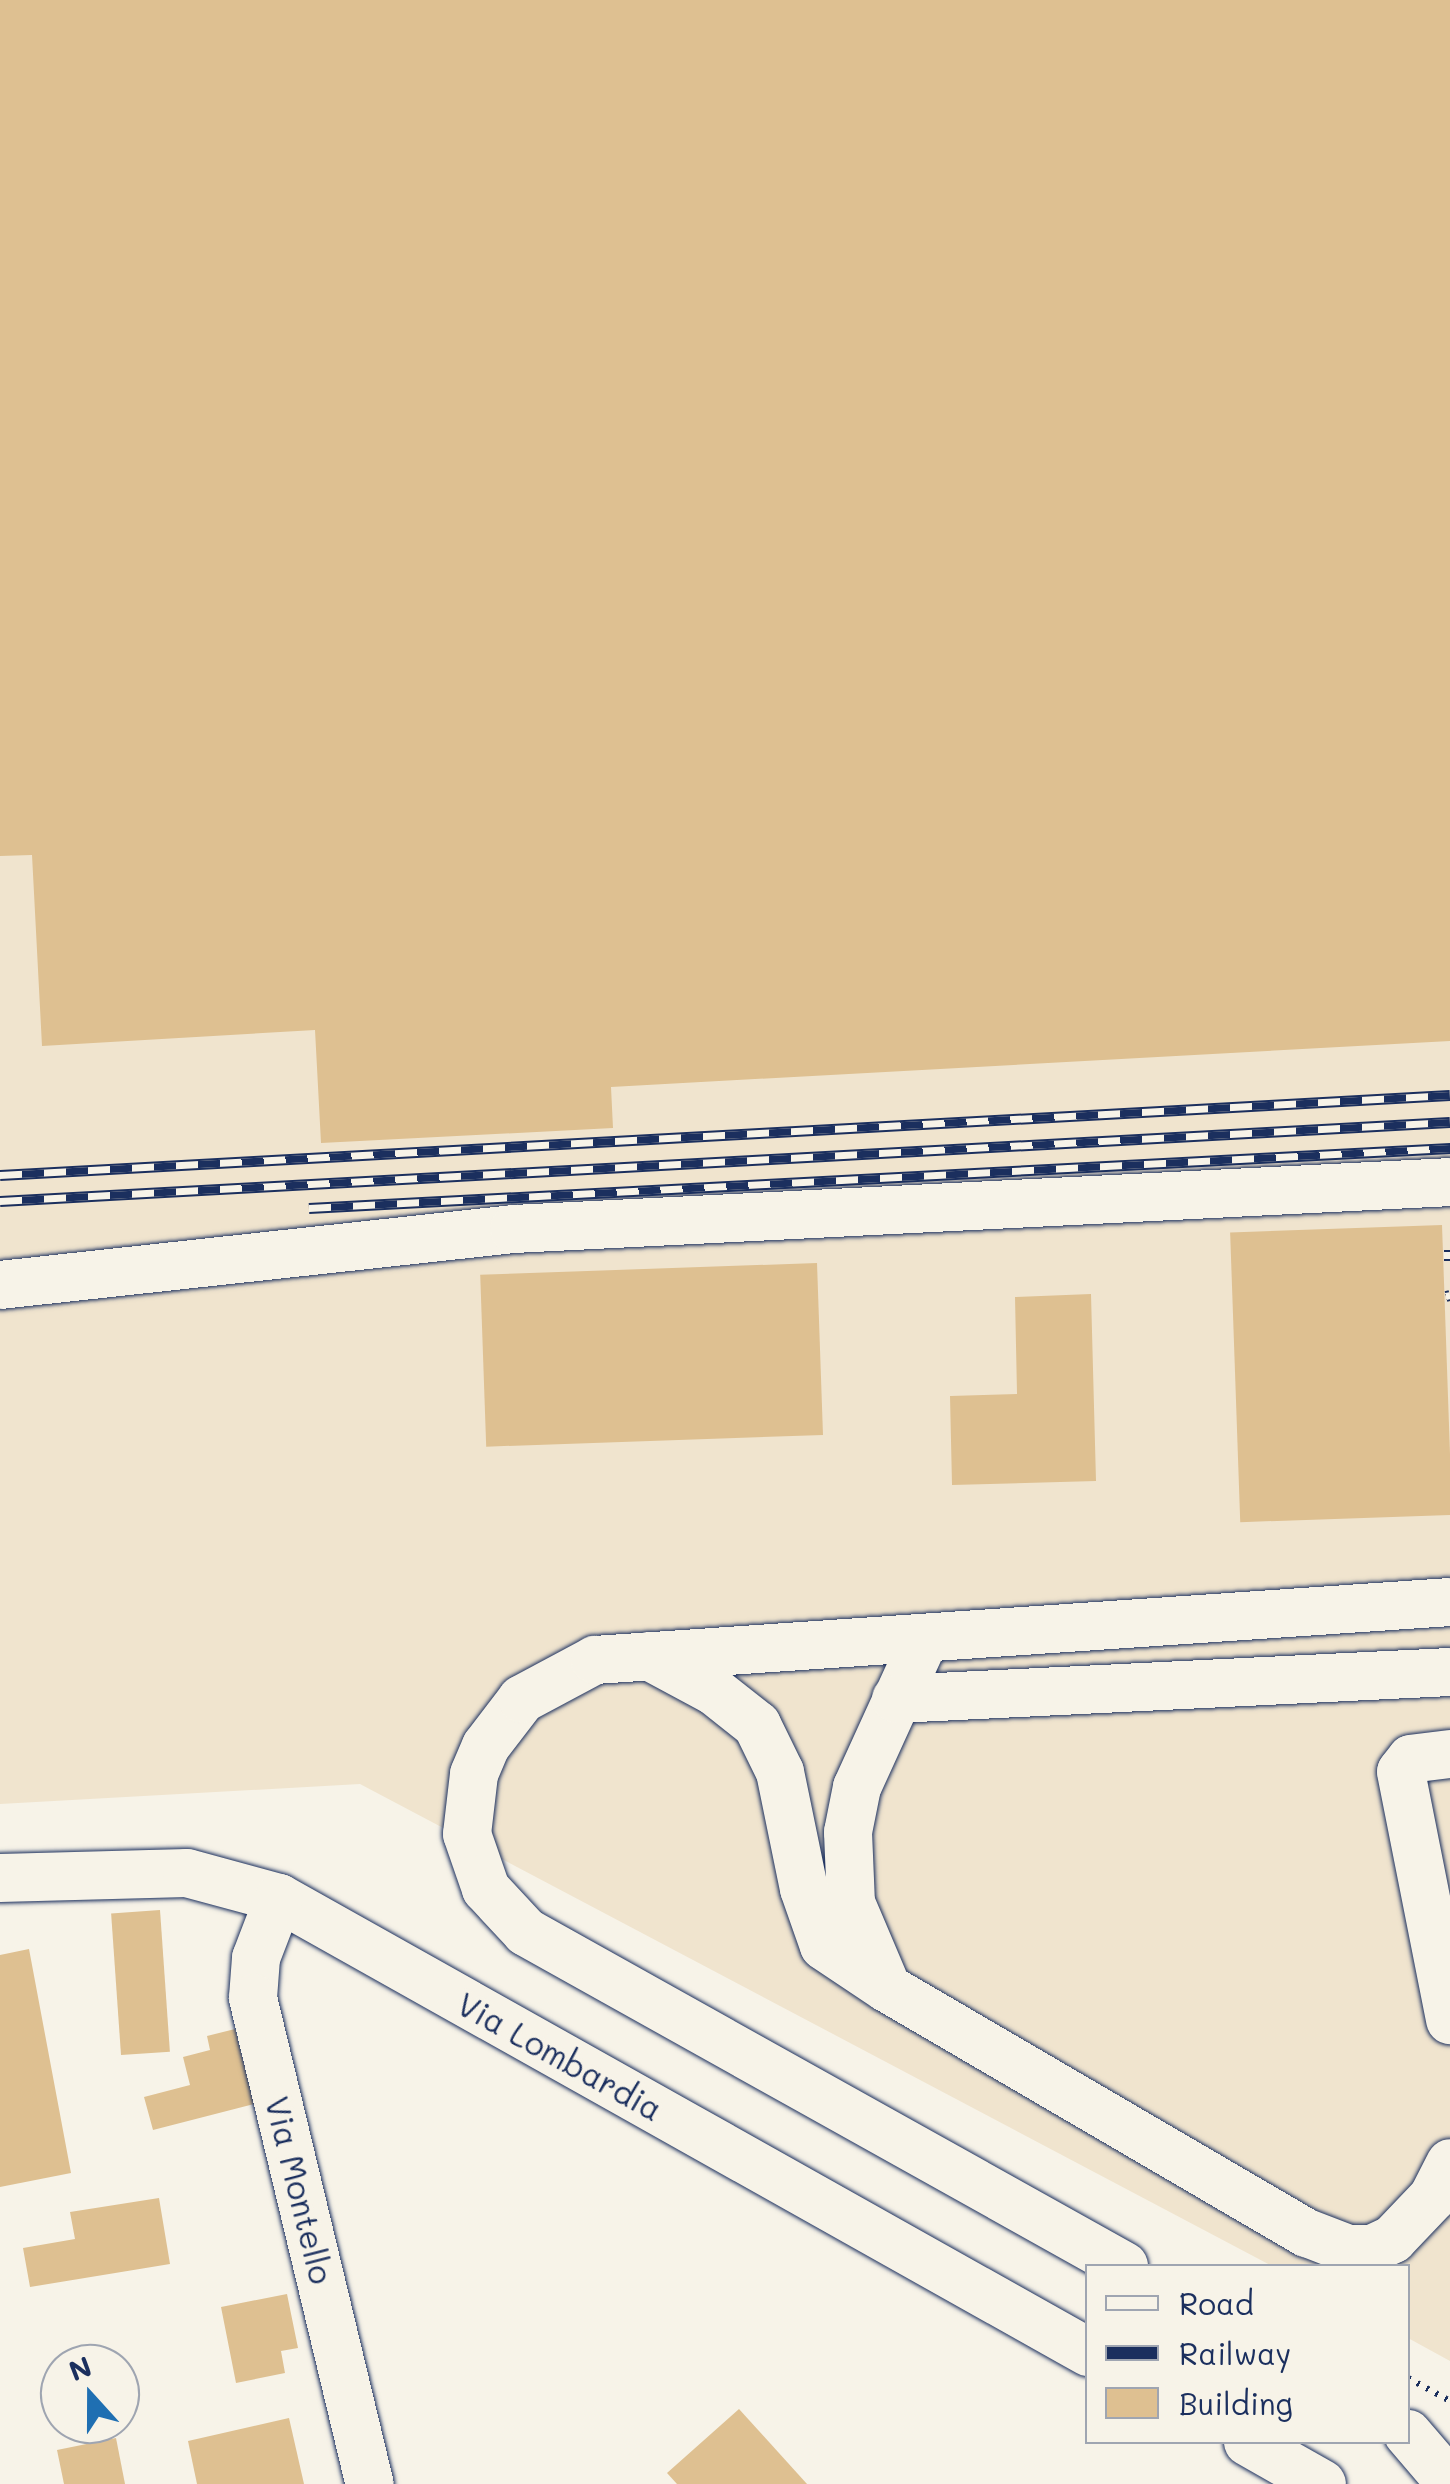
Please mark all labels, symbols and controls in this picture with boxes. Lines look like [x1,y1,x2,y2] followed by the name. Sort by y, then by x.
[451,1984,669,2128] street label: Via Lombardia
[258,2092,342,2288] street label: Via Montello
[1085,2264,1410,2444] legend
[1179,2283,1254,2323] text: Road
[1179,2333,1291,2373] text: Railway
[40,2344,140,2444] north arrow
[64,2347,96,2388] text: N
[1179,2383,1293,2423] text: Building

